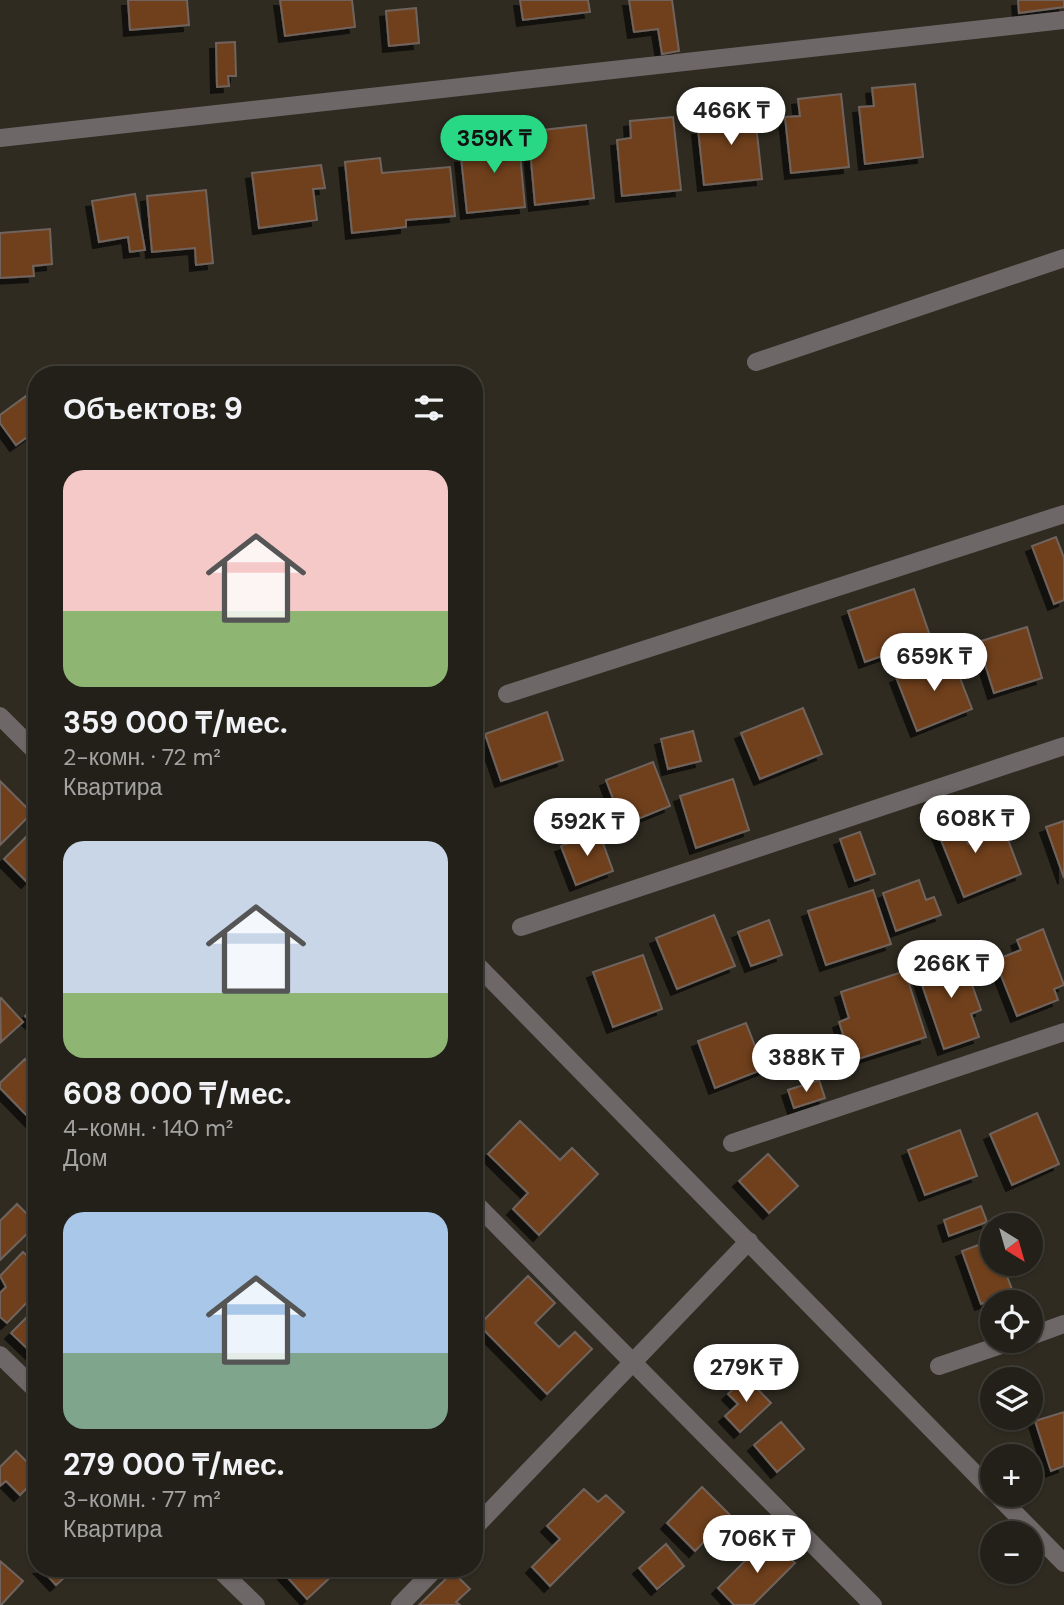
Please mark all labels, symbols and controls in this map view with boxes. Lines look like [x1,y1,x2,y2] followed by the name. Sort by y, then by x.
[674,88,788,147] pin: 466K ₸
[692,95,770,125] text: 466K ₸
[437,116,551,175] pin: 359K ₸
[456,123,532,153] text: 359K ₸
[63,389,243,428] text: Объектов: 9
[410,389,448,427] icon: filters
[193,515,319,641] icon: home
[877,634,991,693] pin: 659K ₸
[896,641,972,671] text: 659K ₸
[63,703,287,742] text: 359 000 ₸/мес.
[63,742,221,772] text: 2-комн. · 72 m²
[63,772,162,802] text: Квартира
[918,796,1032,855] pin: 608K ₸
[530,798,644,858] pin: 592K ₸
[936,803,1014,833] text: 608K ₸
[550,806,624,836] text: 592K ₸
[193,886,319,1012] icon: home
[894,940,1008,1000] pin: 266K ₸
[913,948,989,978] text: 266K ₸
[749,1034,863,1094] pin: 388K ₸
[768,1042,844,1072] text: 388K ₸
[63,1074,292,1113] text: 608 000 ₸/мес.
[63,1113,233,1143] text: 4-комн. · 140 m²
[63,1143,107,1173] text: Дом
[980,1213,1043,1276] north arrow
[980,1213,1043,1584] map controls
[193,1257,319,1383] icon: home
[980,1290,1043,1353] button: locate
[689,1344,803,1404] pin: 279K ₸
[710,1352,782,1382] text: 279K ₸
[980,1367,1043,1430] button: layers
[980,1444,1043,1507] button: +
[63,1445,284,1484] text: 279 000 ₸/мес.
[63,1484,221,1514] text: 3-комн. · 77 m²
[63,1514,162,1544] text: Квартира
[700,1516,814,1575] pin: 706K ₸
[980,1521,1043,1584] button: −
[719,1523,795,1553] text: 706K ₸

